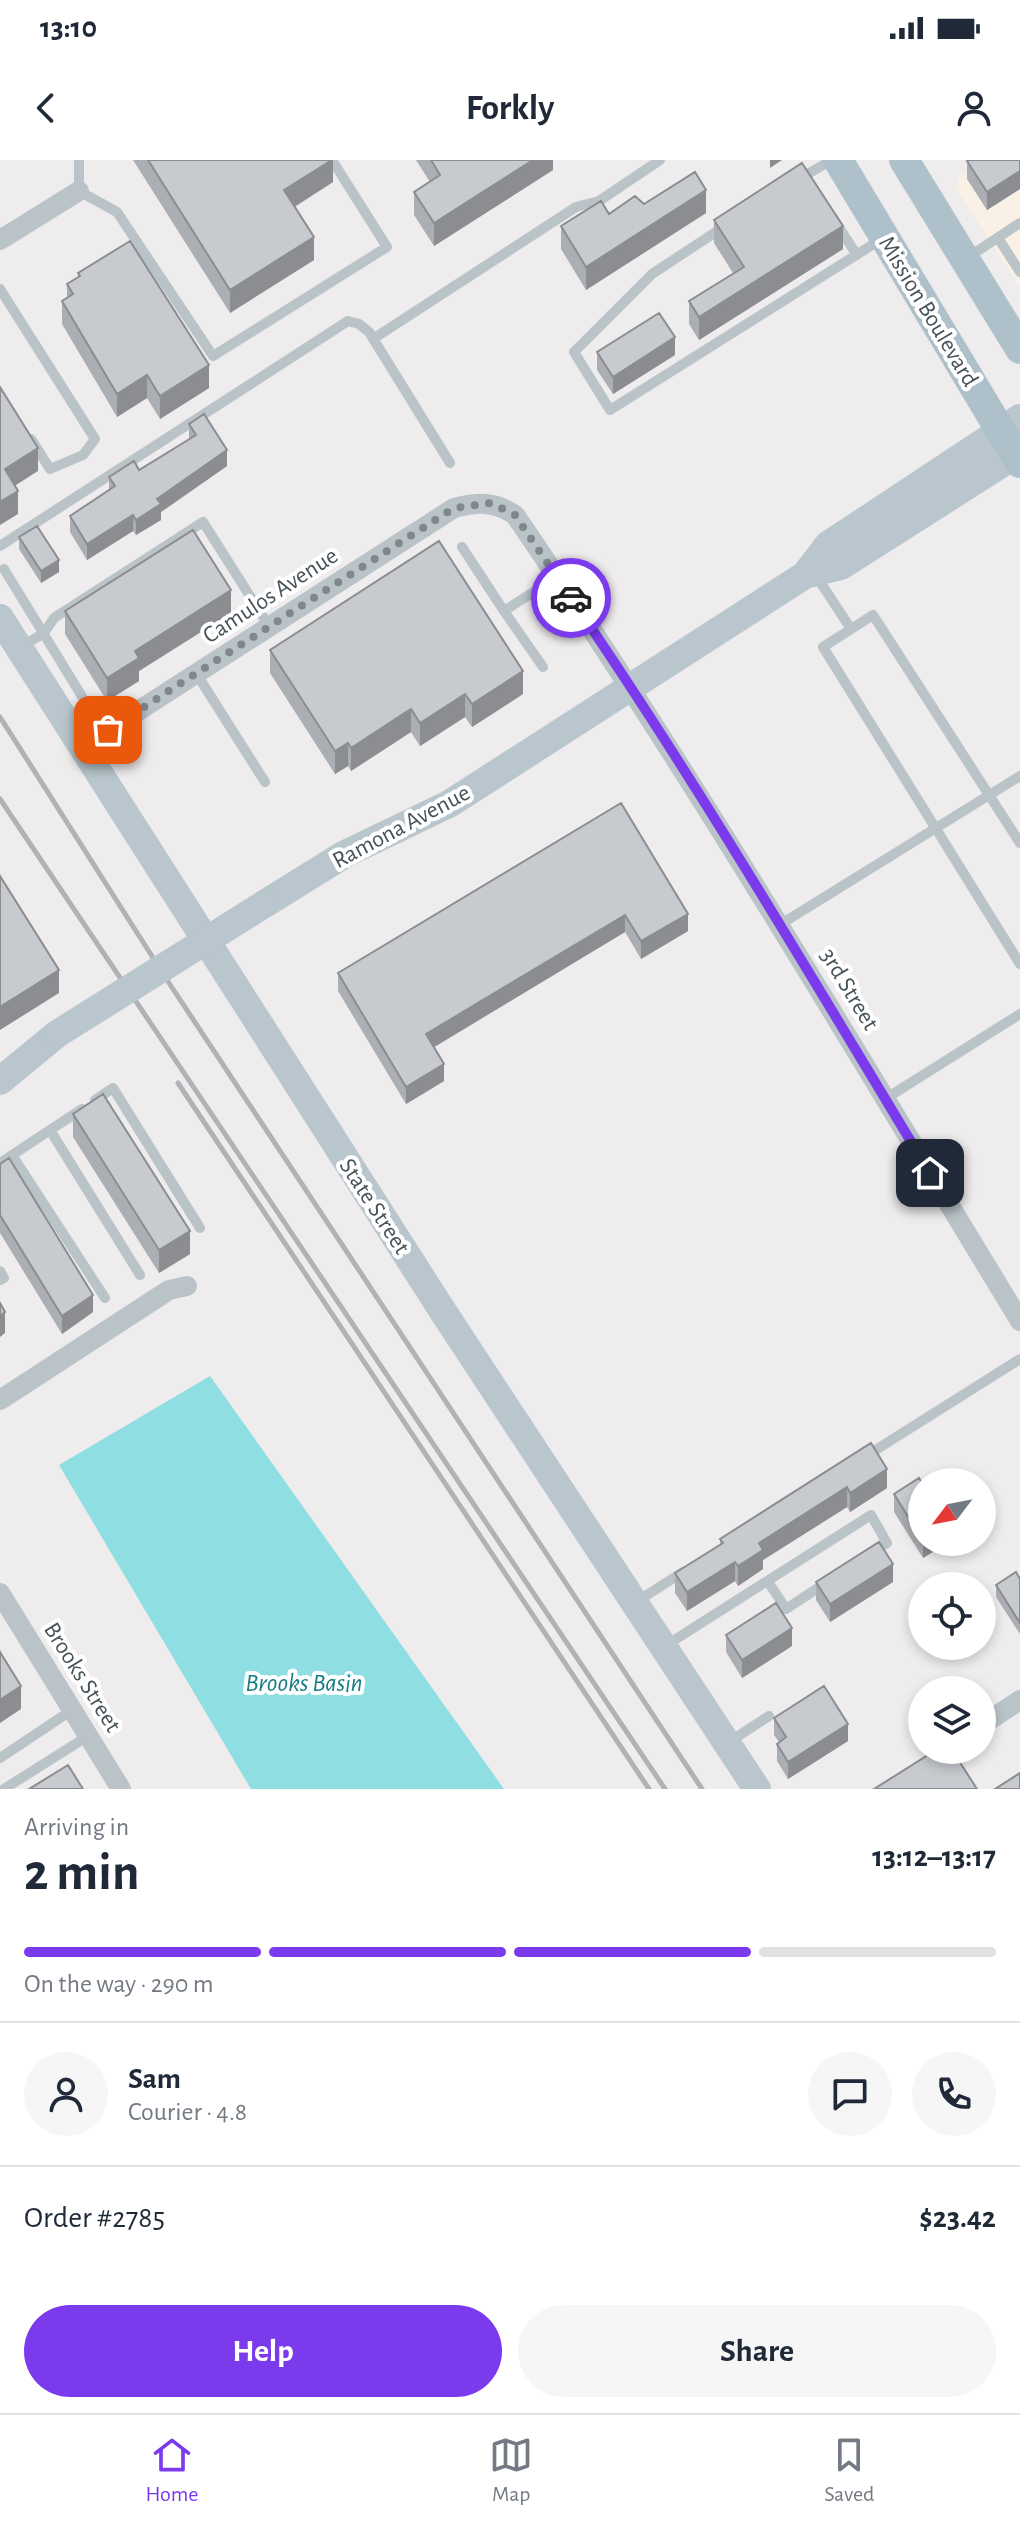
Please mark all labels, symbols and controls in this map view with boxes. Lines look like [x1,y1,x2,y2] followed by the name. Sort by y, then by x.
[40,13,97,43] text: 13:10
[24,86,68,130] icon: back
[952,86,996,130] icon: person
[466,90,554,126] text: Forkly
[874,232,982,391] street label: Mission Boulevard
[199,543,342,648] street label: Camulos Avenue
[531,558,611,638] courier
[549,576,593,620] icon: car
[74,696,142,764] pin
[86,708,130,752] icon: bag
[329,781,474,873] street label: Ramona Avenue
[816,945,883,1035] street label: 3rd Street
[896,1139,964,1207] pin
[908,1151,952,1195] icon: home
[334,1154,414,1259] street label: State Street
[908,1468,996,1556] north arrow
[908,1468,996,1764] map controls
[908,1572,996,1660] button: locate
[39,1618,125,1737] street label: Brooks Street
[245,1670,363,1696] water label: Brooks Basin
[908,1676,996,1764] button: layers
[24,1814,129,1840] text: Arriving in
[872,1842,996,1872] text: 13:12–13:17
[24,1847,139,1899] text: 2 min
[24,1971,214,1997] text: On the way · 290 m
[24,2052,108,2136] button: person
[808,2052,892,2136] button: chat
[912,2052,996,2136] button: phone
[128,2064,181,2094] text: Sam
[128,2099,247,2125] text: Courier · 4.8
[24,2203,165,2233] text: Order #2785
[919,2203,996,2233] text: $23.42
[24,2305,502,2397] button: Help
[518,2305,996,2397] button: Share
[145,2433,198,2507] tab: Home
[489,2433,533,2507] tab: Map
[824,2433,875,2507] tab: Saved

